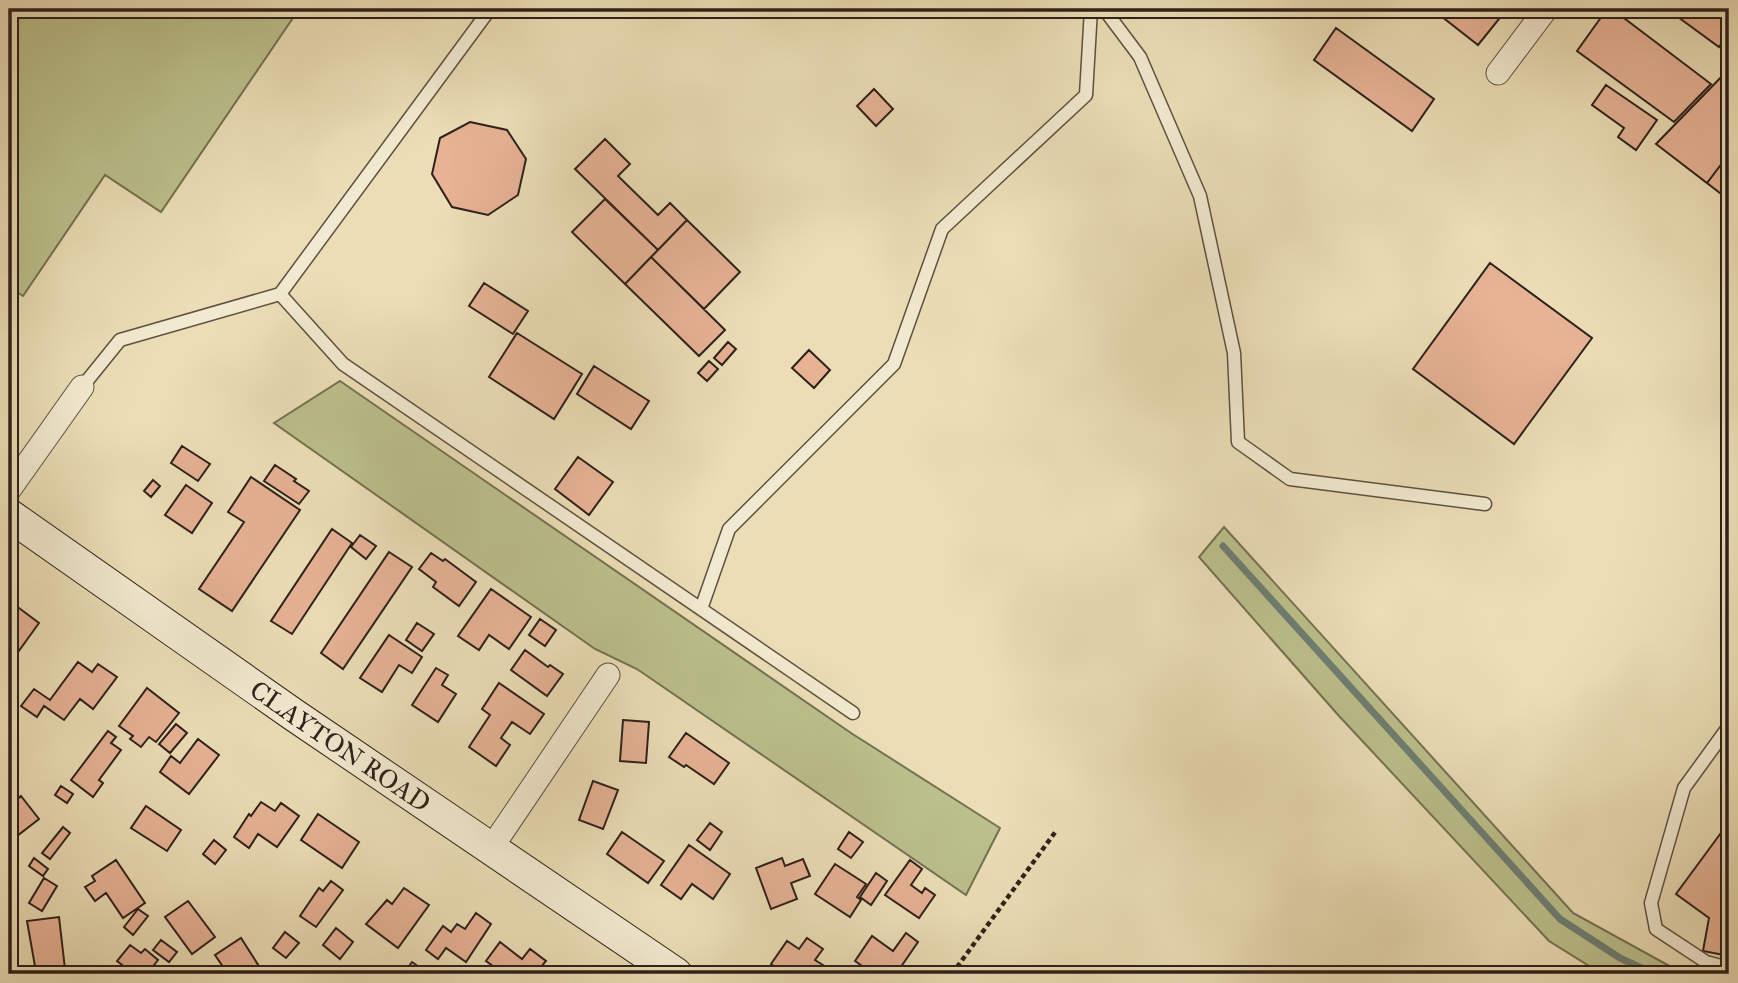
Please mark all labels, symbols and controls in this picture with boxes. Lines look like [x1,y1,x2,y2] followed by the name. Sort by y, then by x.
[244,673,437,819] street label: CLAYTON ROAD

